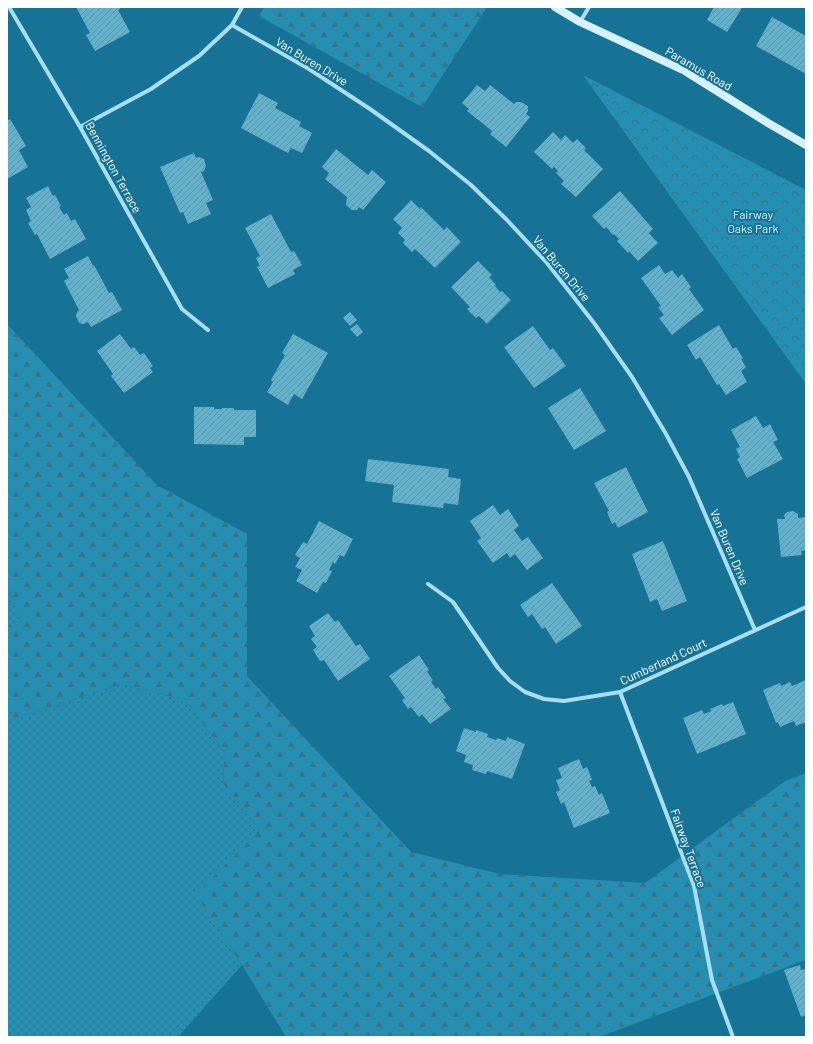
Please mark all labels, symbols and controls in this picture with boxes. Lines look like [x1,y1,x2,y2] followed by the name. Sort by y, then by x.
[273,34,351,88] street label: Van Buren Drive
[663,43,735,93] street label: Paramus Road
[83,119,145,215] street label: Bennington Terrace
[727,207,779,235] park label: Fairway Oaks Park
[530,232,594,304] street label: Van Buren Drive
[708,507,752,587] street label: Van Buren Drive
[617,635,709,687] street label: Cumberland Court
[668,807,710,889] street label: Fairway Terrace

